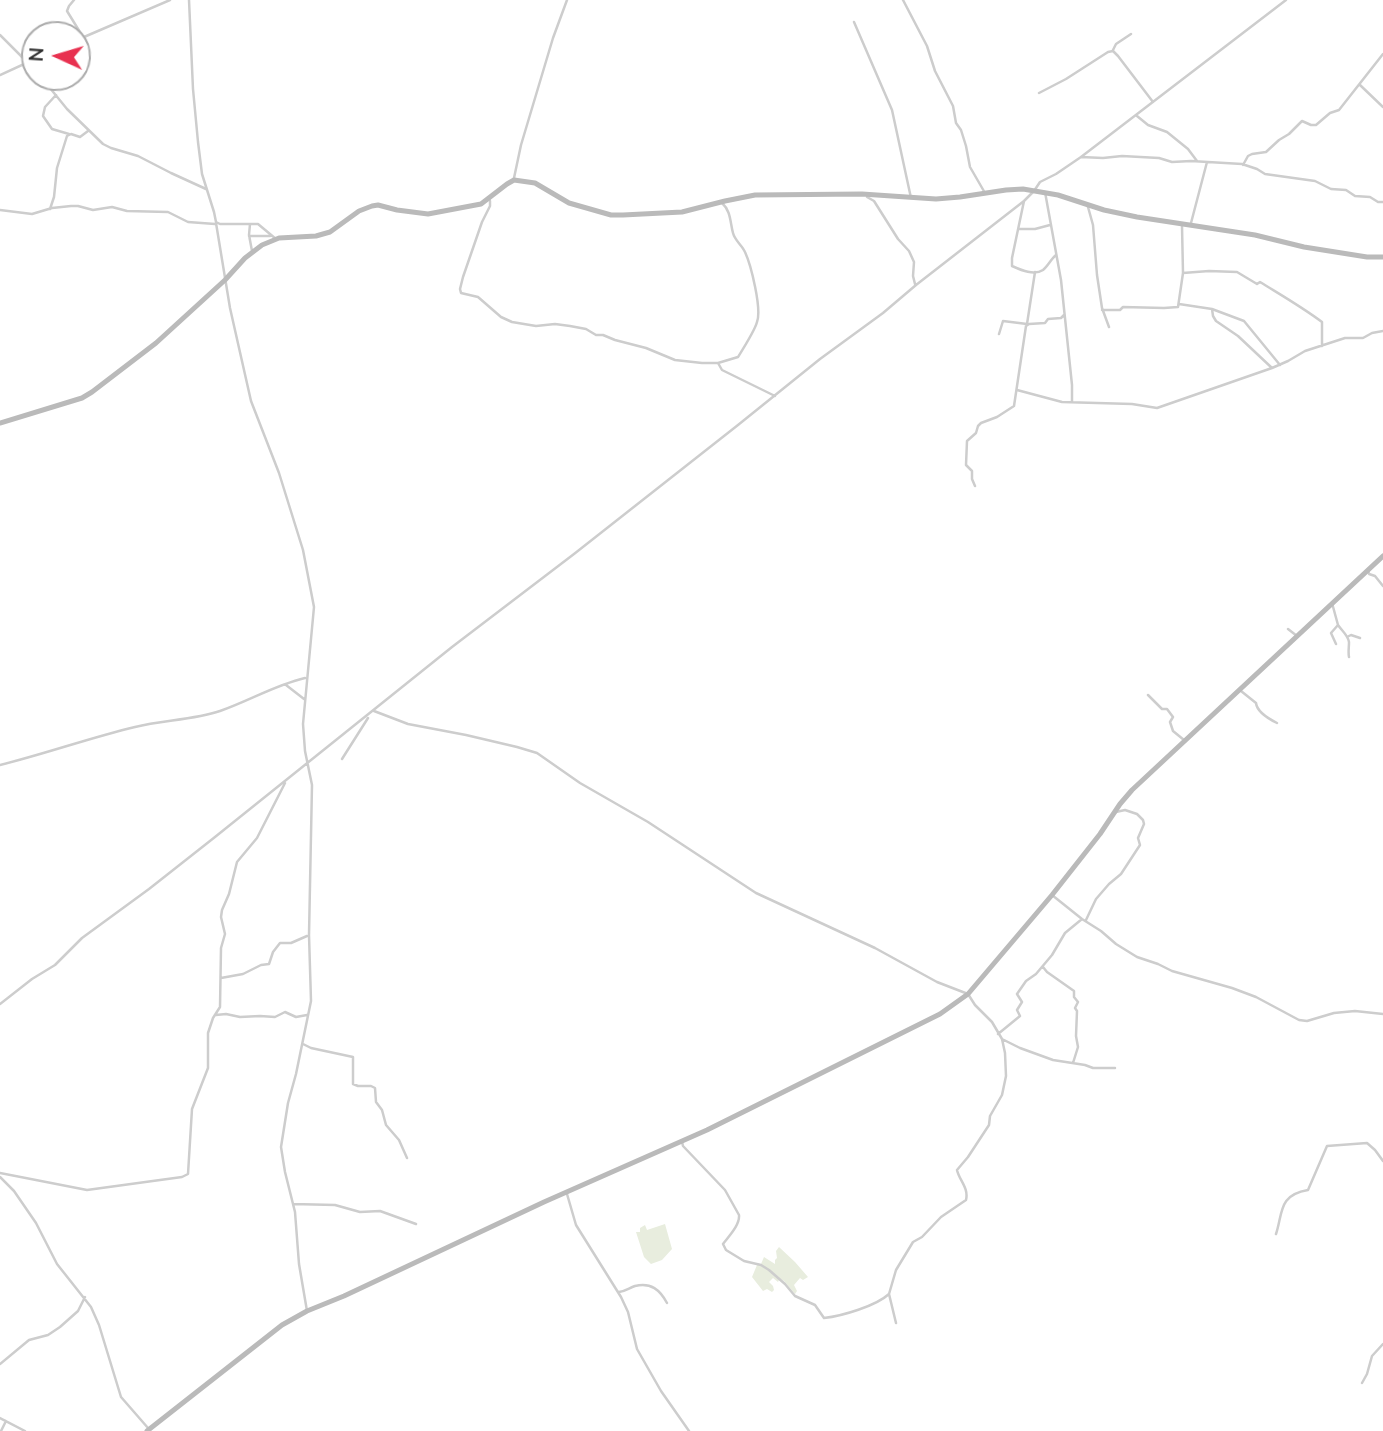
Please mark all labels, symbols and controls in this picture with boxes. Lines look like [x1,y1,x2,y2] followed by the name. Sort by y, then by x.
[21,21,91,91] north arrow
[24,47,51,63] text: N

